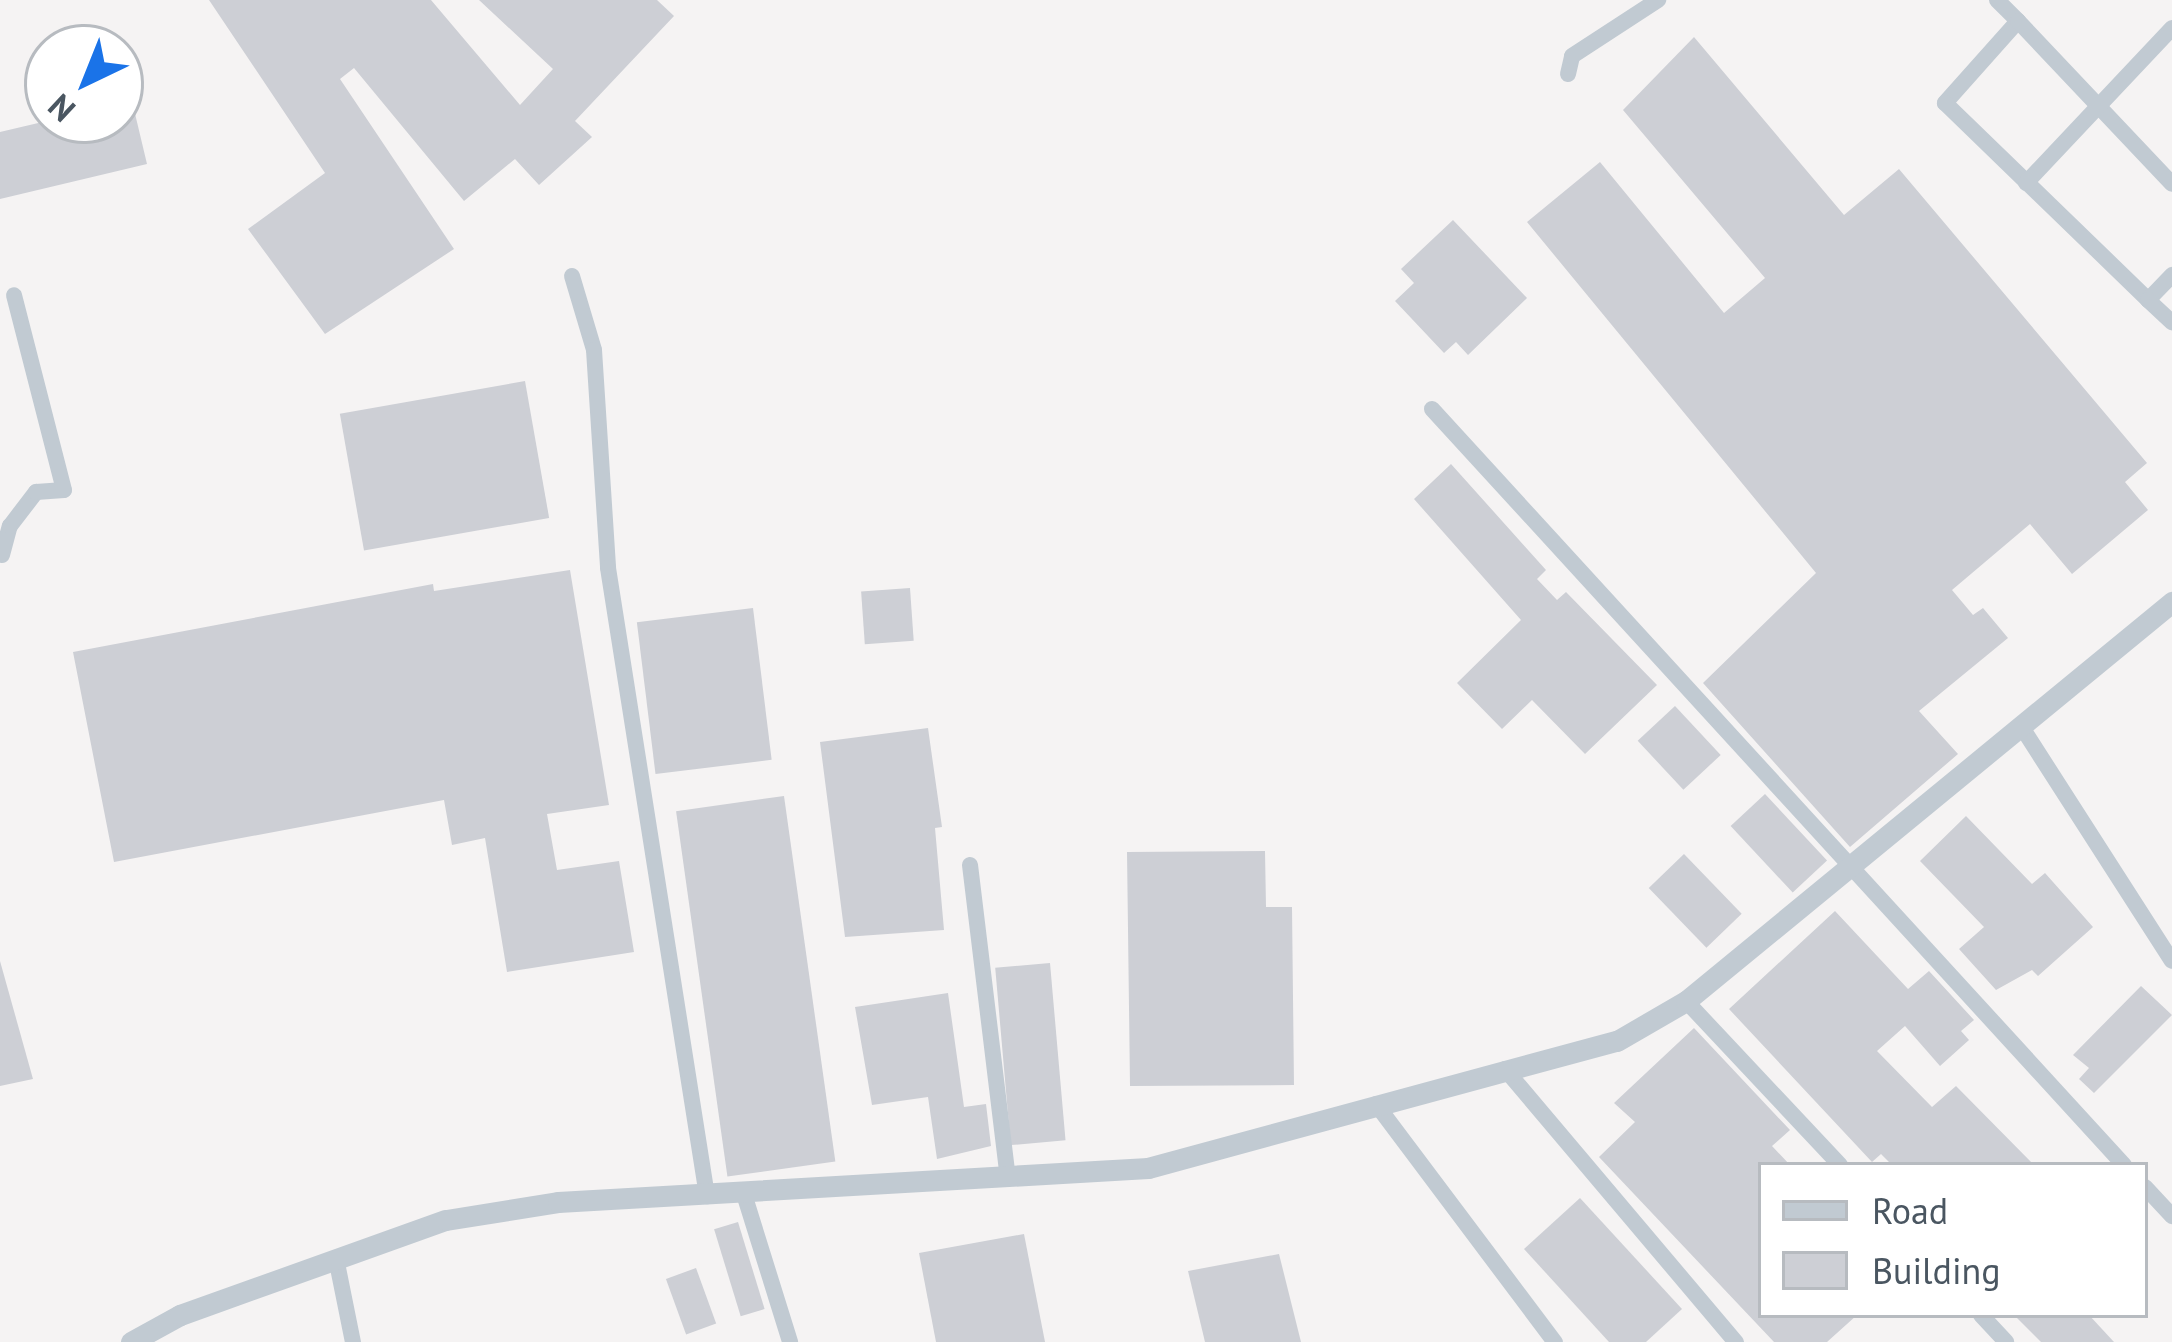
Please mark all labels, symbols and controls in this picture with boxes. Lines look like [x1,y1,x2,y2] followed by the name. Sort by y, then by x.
[24,24,144,144] north arrow
[39,85,84,132] text: N
[1758,1162,2148,1318] legend
[1872,1187,1948,1234] text: Road
[1872,1247,2001,1294] text: Building

